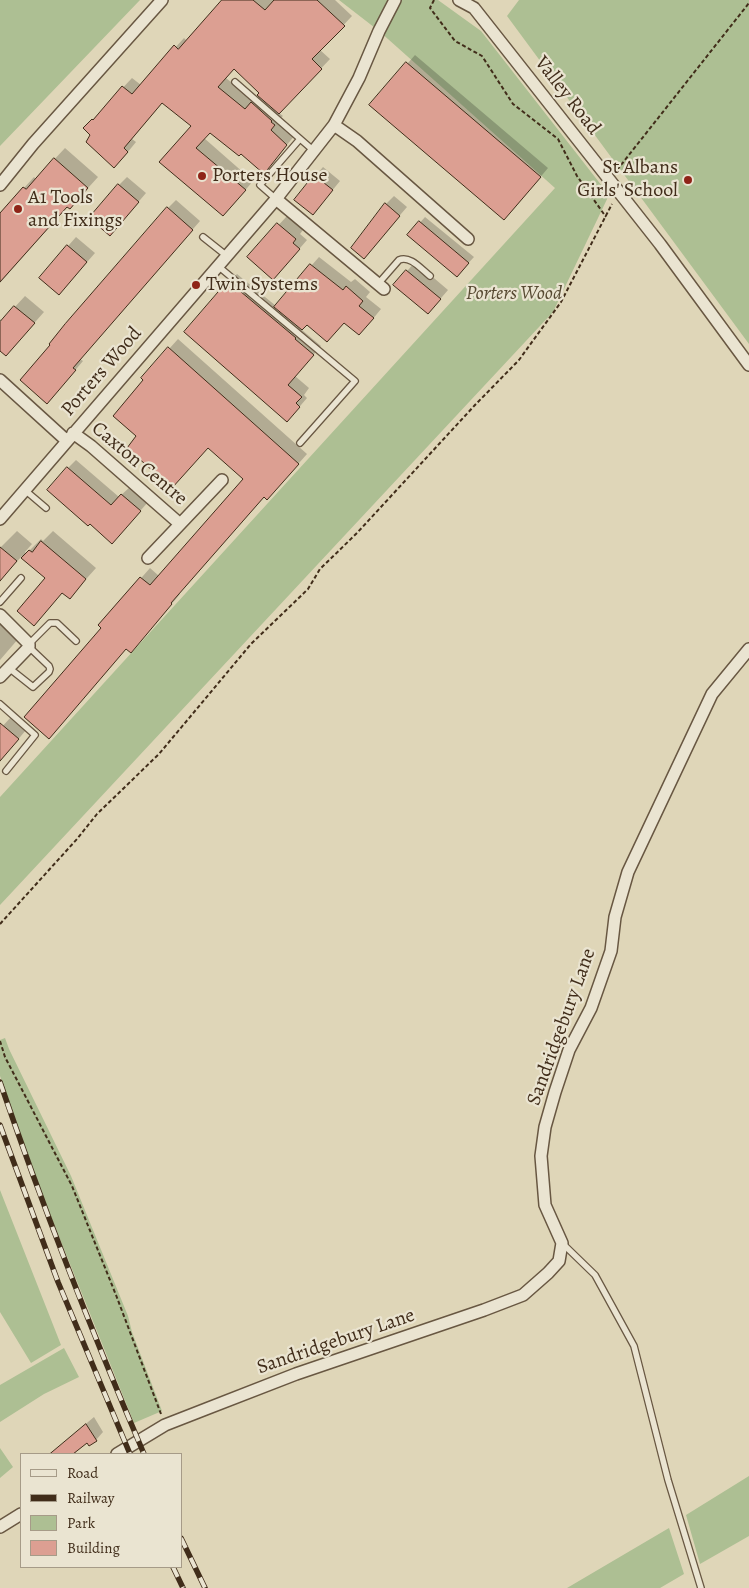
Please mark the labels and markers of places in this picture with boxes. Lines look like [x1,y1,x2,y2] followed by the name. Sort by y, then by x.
[577,156,678,203] place label: St Albans Girls' School
[212,164,327,188] place label: Porters House
[196,170,208,182] marker: Porters House
[682,174,694,186] marker: St Albans Girls' School
[28,186,123,233] place label: A1 Tools and Fixings
[12,203,24,215] marker: A1 Tools and Fixings
[206,273,318,297] place label: Twin Systems
[190,279,202,291] marker: Twin Systems

